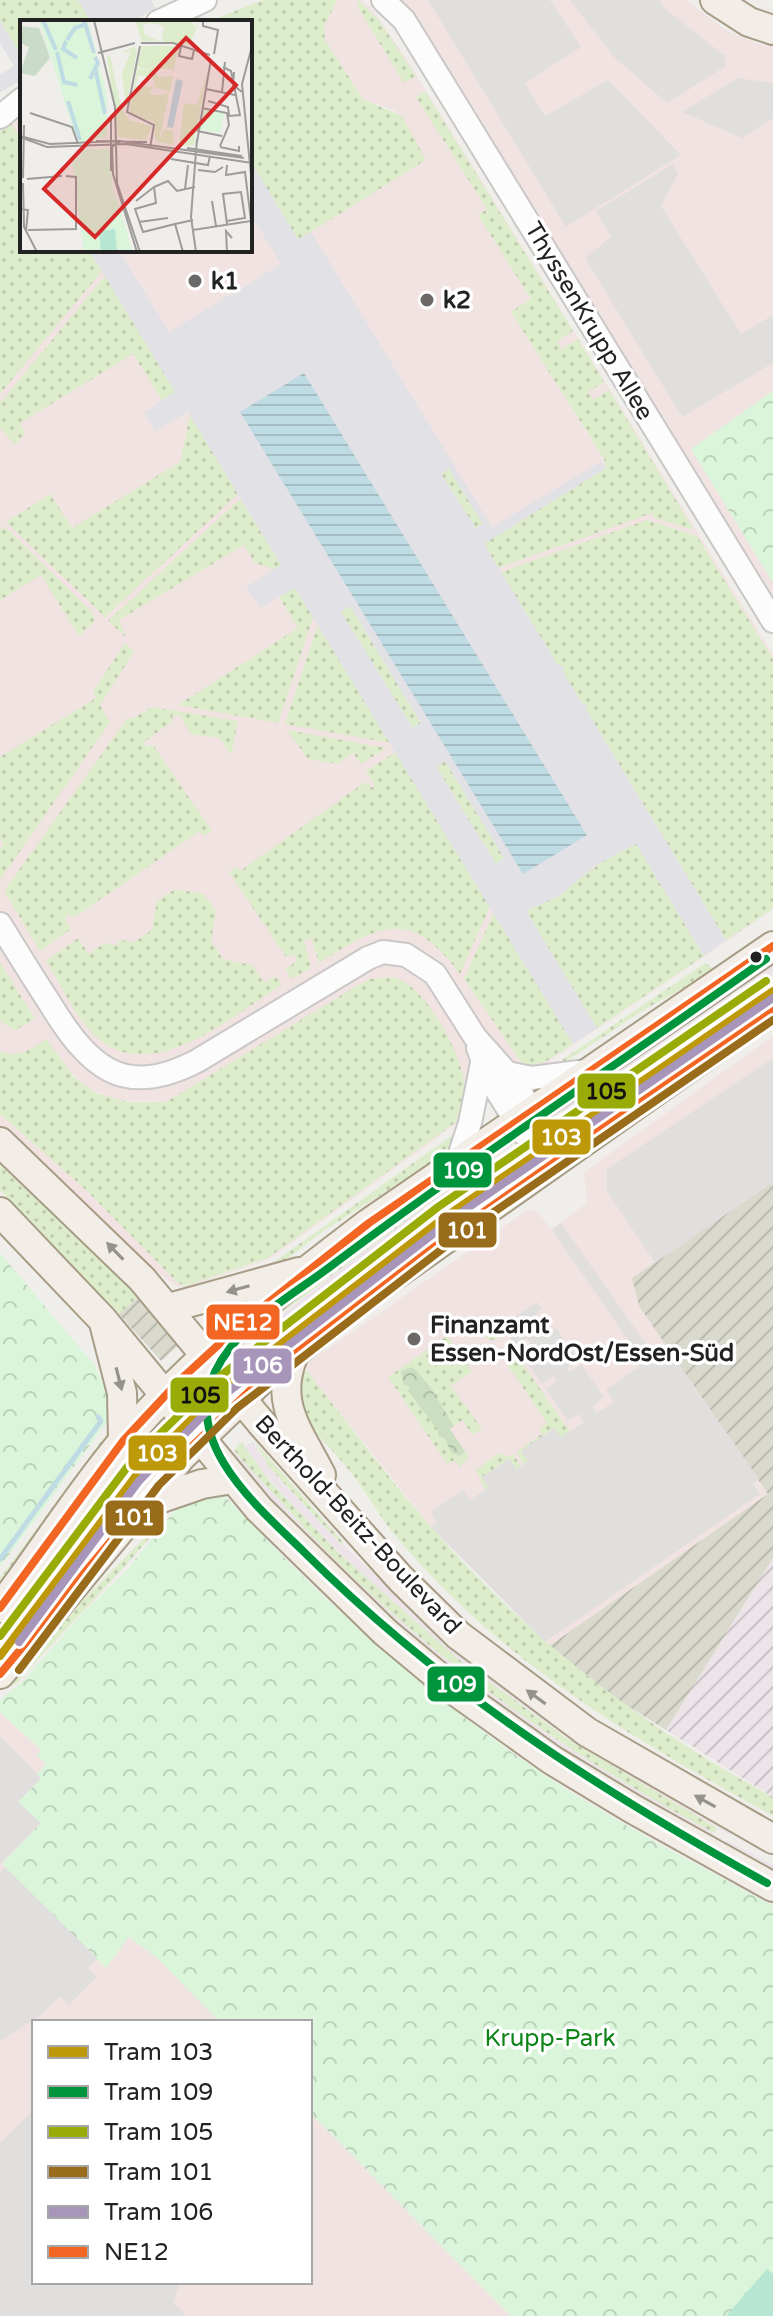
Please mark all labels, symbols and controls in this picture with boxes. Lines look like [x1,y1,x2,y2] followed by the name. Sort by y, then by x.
[20,20,252,252] inset map
[518,217,660,425] street label: ThyssenKrupp Allee
[211,267,239,296] place label: k1
[186,272,204,290] marker: k1
[443,286,471,315] place label: k2
[418,291,436,309] marker: k2
[748,949,764,965] unlabelled marker
[576,1072,637,1110] line badge: 105
[585,1079,627,1105] text: 105
[531,1118,592,1156] line badge: 103
[540,1125,582,1151] text: 103
[432,1151,493,1189] line badge: 109
[442,1158,484,1184] text: 109
[437,1211,498,1249] line badge: 101
[446,1218,488,1244] text: 101
[107,1242,125,1261] one-way arrow
[226,1283,250,1296] one-way arrow
[205,1303,281,1341] line badge: NE12
[213,1310,273,1336] text: NE12
[430,1311,734,1368] place label: Finanzamt Essen-NordOst/Essen-Süd
[405,1330,423,1348] marker: Finanzamt Essen-NordOst/Essen-Süd
[232,1347,293,1385] line badge: 106
[241,1353,283,1379] text: 106
[113,1367,125,1392] one-way arrow
[169,1376,230,1414] line badge: 105
[179,1383,221,1409] text: 105
[249,1409,467,1641] street label: Berthold-Beitz-Boulevard
[127,1434,188,1472] line badge: 103
[136,1441,178,1467] text: 103
[104,1499,165,1537] line badge: 101
[113,1505,155,1531] text: 101
[426,1665,486,1703] line badge: 109
[435,1672,477,1698] text: 109
[526,1689,546,1705] one-way arrow
[693,1795,716,1808] one-way arrow
[32,2020,312,2284] legend
[484,2024,616,2053] park label: Krupp-Park
[104,2038,213,2067] text: Tram 103
[104,2078,213,2107] text: Tram 109
[104,2118,213,2147] text: Tram 105
[104,2158,213,2187] text: Tram 101
[104,2198,213,2227] text: Tram 106
[104,2238,169,2267] text: NE12

